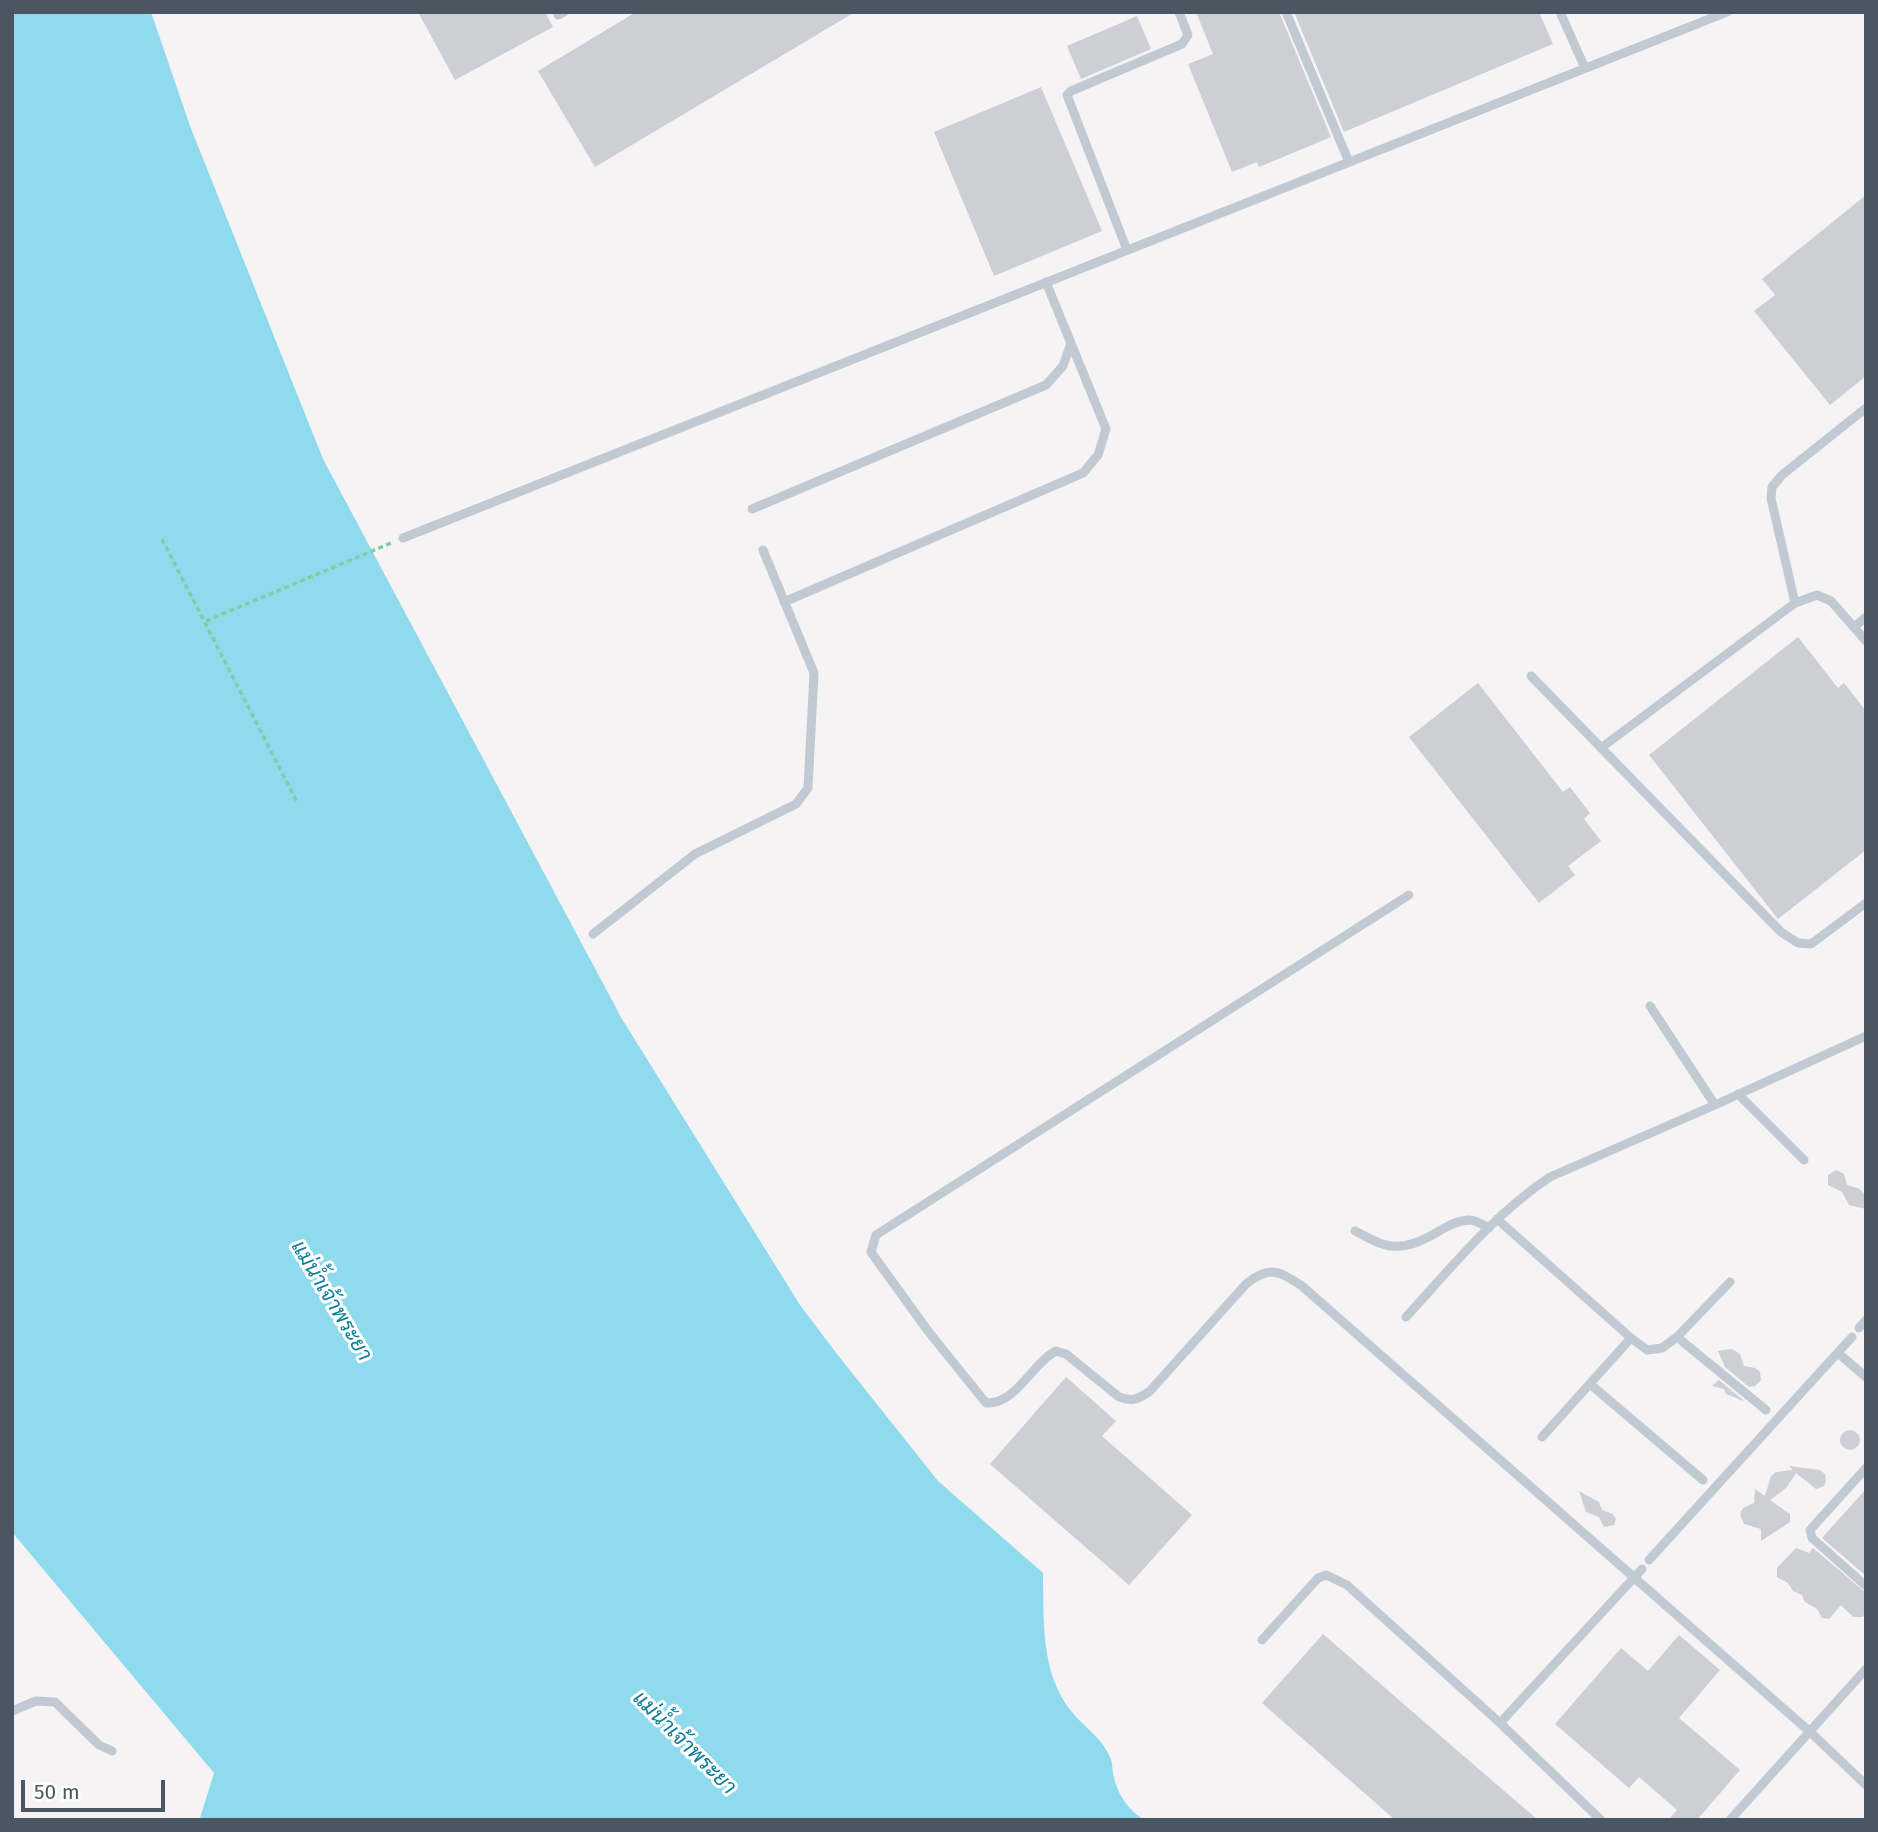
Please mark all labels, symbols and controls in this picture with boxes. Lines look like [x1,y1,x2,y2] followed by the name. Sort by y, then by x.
[285,1236,377,1366] water label: แม่น้ำเจ้าพระยา
[627,1686,741,1800] water label: แม่น้ำเจ้าพระยา
[24,1766,168,1810] scale bar
[34,1779,80,1805] text: 50 m

